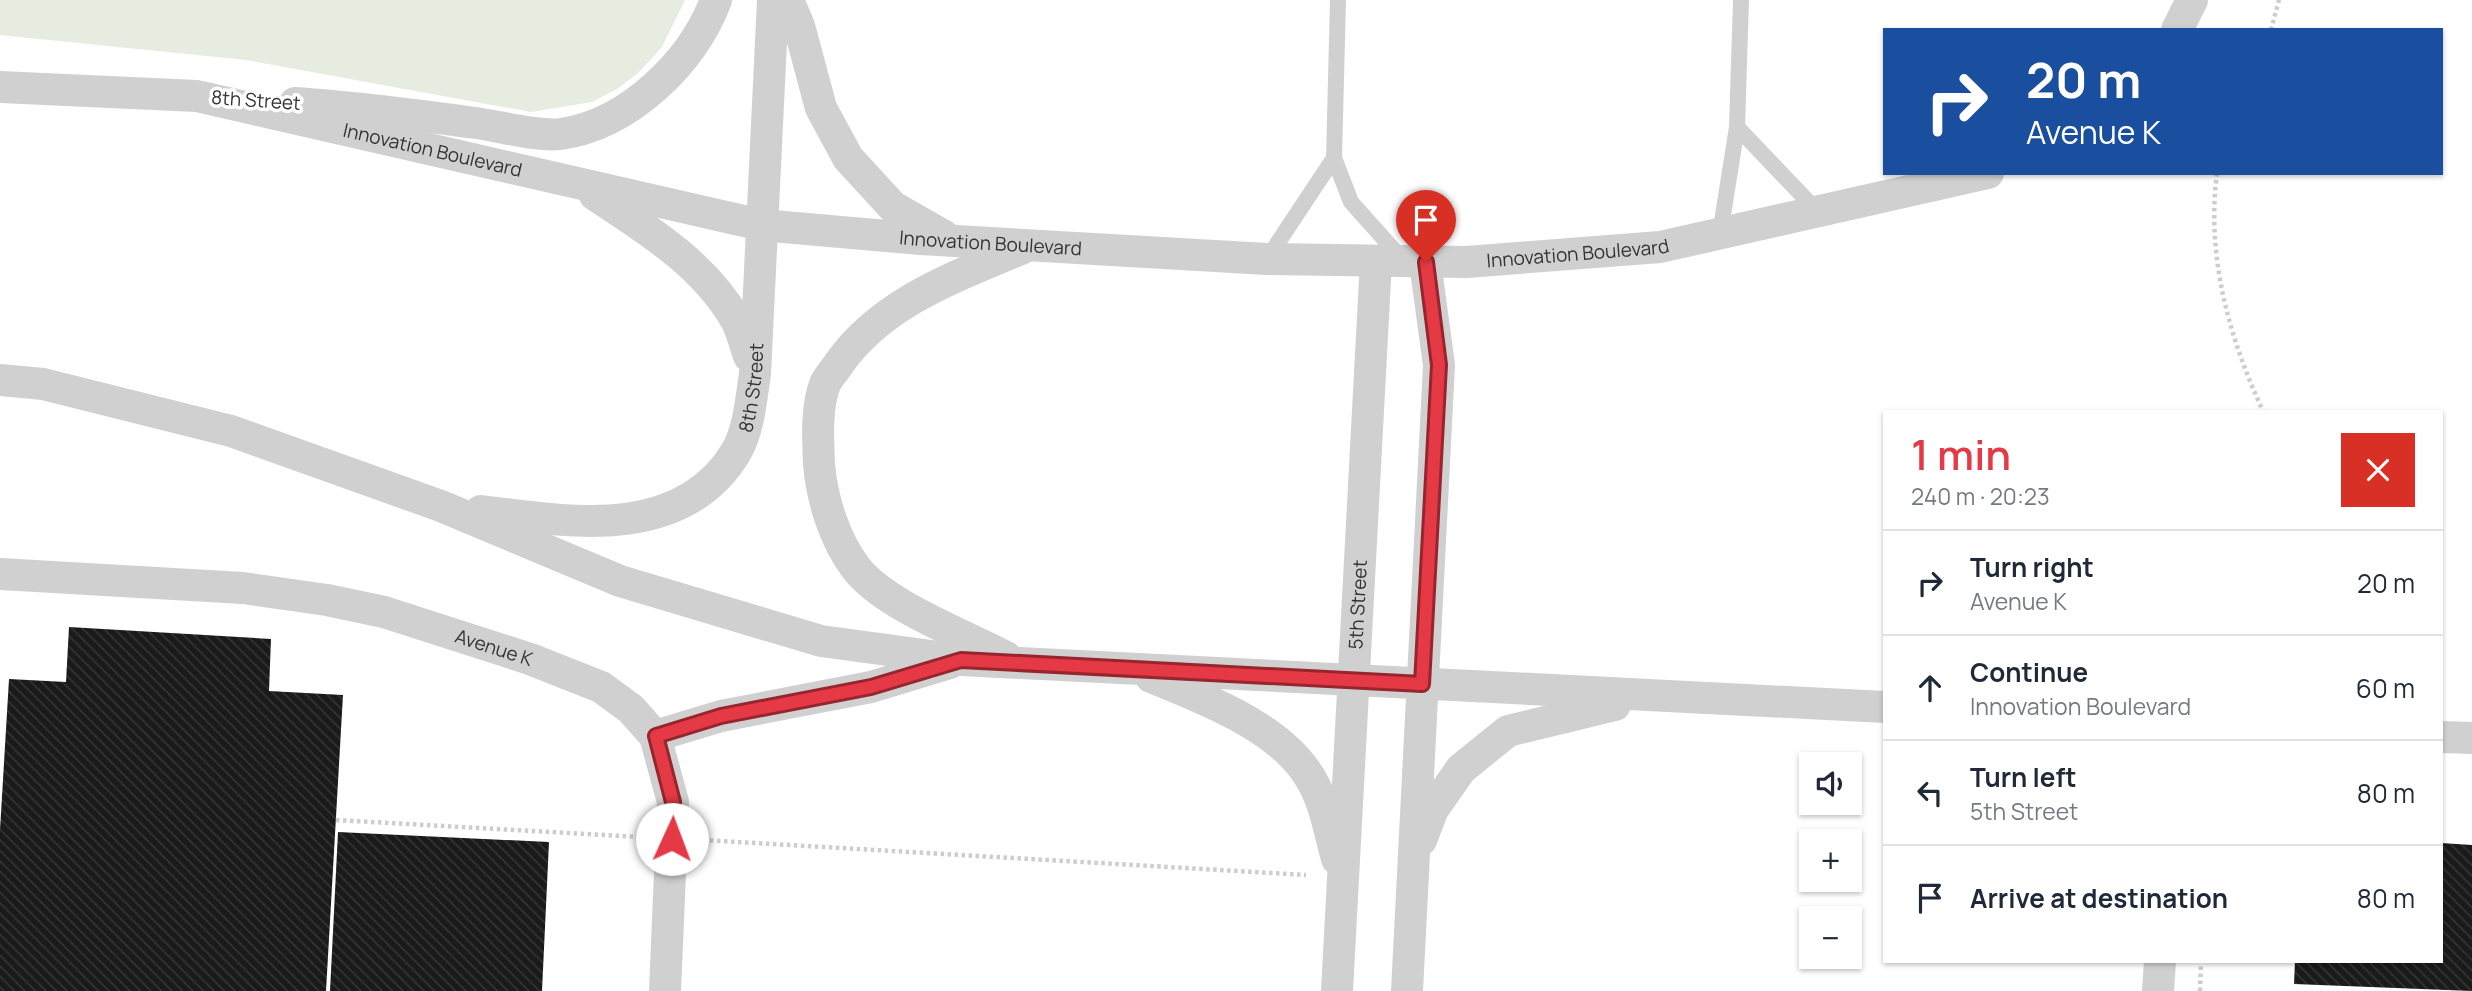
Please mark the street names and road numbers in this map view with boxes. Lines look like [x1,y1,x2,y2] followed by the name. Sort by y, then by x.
[210,84,302,116] street label: 8th Street
[341,117,525,183] street label: Innovation Boulevard
[898,224,1083,261] street label: Innovation Boulevard
[1486,232,1672,273] street label: Innovation Boulevard
[732,342,769,435] street label: 8th Street
[1342,559,1373,650] street label: 5th Street
[452,623,537,672] street label: Avenue K

